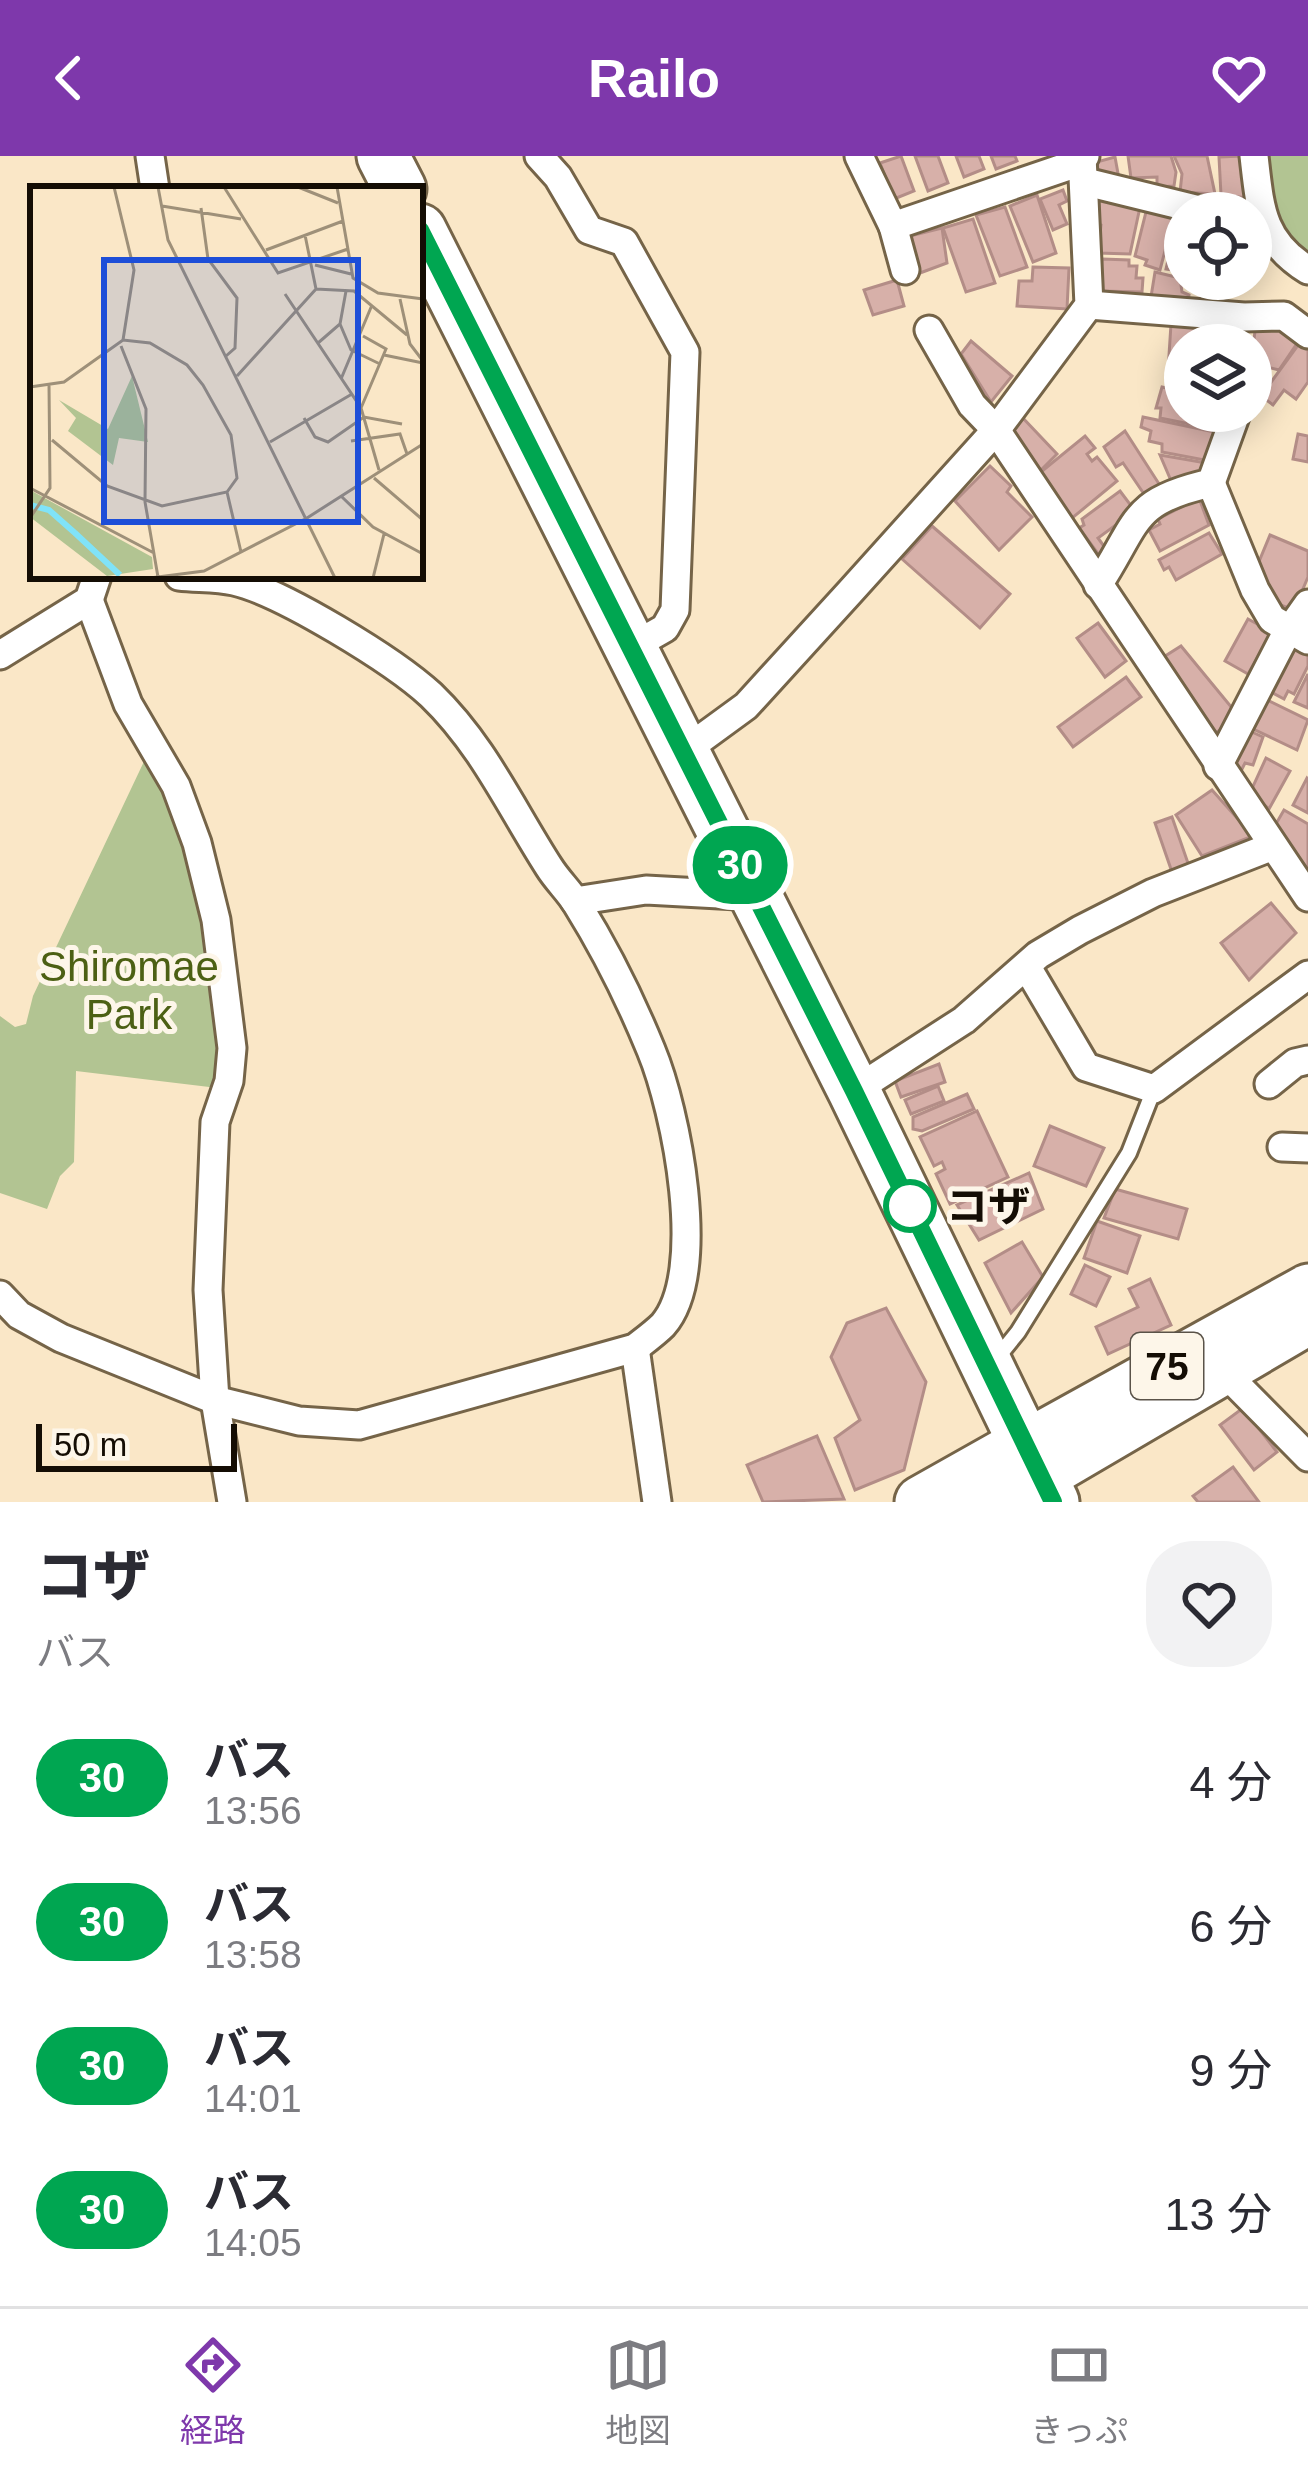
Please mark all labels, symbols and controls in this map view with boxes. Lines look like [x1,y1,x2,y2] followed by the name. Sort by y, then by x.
[36,45,102,111] icon: back
[1206,45,1272,111] icon: heart
[588,48,720,108] text: Railo
[30,186,423,579] inset map
[1164,192,1272,432] map controls
[1164,192,1272,300] button: locate
[1164,324,1272,432] button: layers
[686,826,794,904] line badge: 30
[717,841,763,888] text: 30
[39,943,219,1038] park label: Shiromae Park
[885,1181,935,1231] marker: コザ
[946,1183,1030,1230] place label: コザ
[1131,1333,1203,1399] road number: 75
[36,1418,237,1471] scale bar
[54,1426,127,1463] text: 50 m
[1146,1541,1272,1667] button: heart
[36,1544,150,1608] text: コザ
[36,1631,114,1674] text: バス
[204,1735,294,1786] text: バス
[79,1754,125,1801] text: 30
[1189,1757,1272,1808] text: 4 分
[204,1789,302,1832] text: 13:56
[204,1879,294,1930] text: バス
[79,1898,125,1945] text: 30
[1189,1901,1272,1952] text: 6 分
[204,1933,302,1976] text: 13:58
[204,2023,294,2074] text: バス
[79,2042,125,2089] text: 30
[1189,2045,1272,2096] text: 9 分
[204,2077,302,2120] text: 14:01
[204,2167,294,2218] text: バス
[79,2186,125,2233] text: 30
[1164,2189,1272,2240] text: 13 分
[204,2221,302,2264] text: 14:05
[180,2332,246,2452] tab: 経路
[605,2332,671,2452] tab: 地図
[1031,2332,1128,2452] tab: きっぷ

